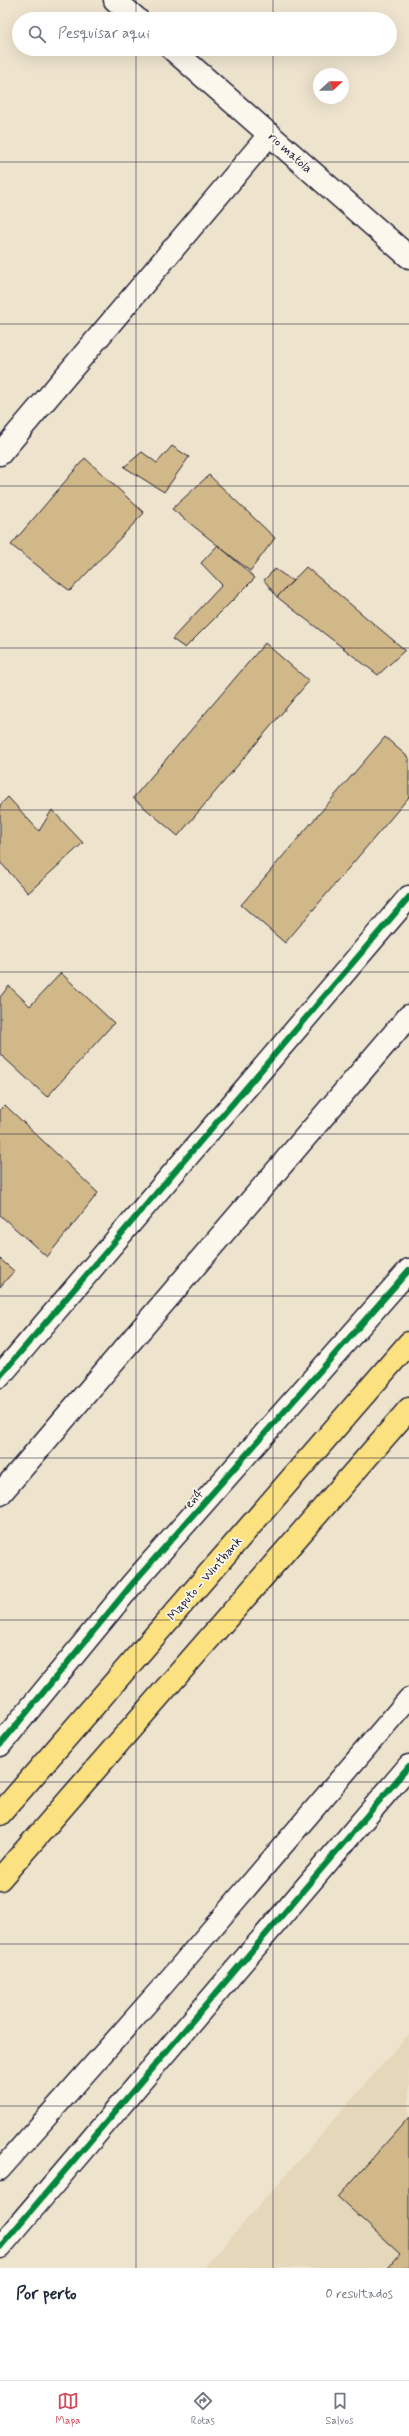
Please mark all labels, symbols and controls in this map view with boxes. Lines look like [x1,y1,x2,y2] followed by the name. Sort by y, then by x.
[12,12,397,56] search box
[26,23,48,45] icon: search
[58,24,150,44] text: Pesquisar aqui
[313,68,349,104] north arrow
[264,129,316,177] street label: rio matola
[181,1485,208,1512] street label: en4
[164,1533,247,1625] street label: Maputo - Wintbank
[16,2283,77,2305] text: Por perto
[325,2286,393,2303] text: 0 resultados
[55,2390,80,2428] tab: Mapa
[191,2390,215,2428] tab: Rotas
[325,2390,354,2428] tab: Salvos

